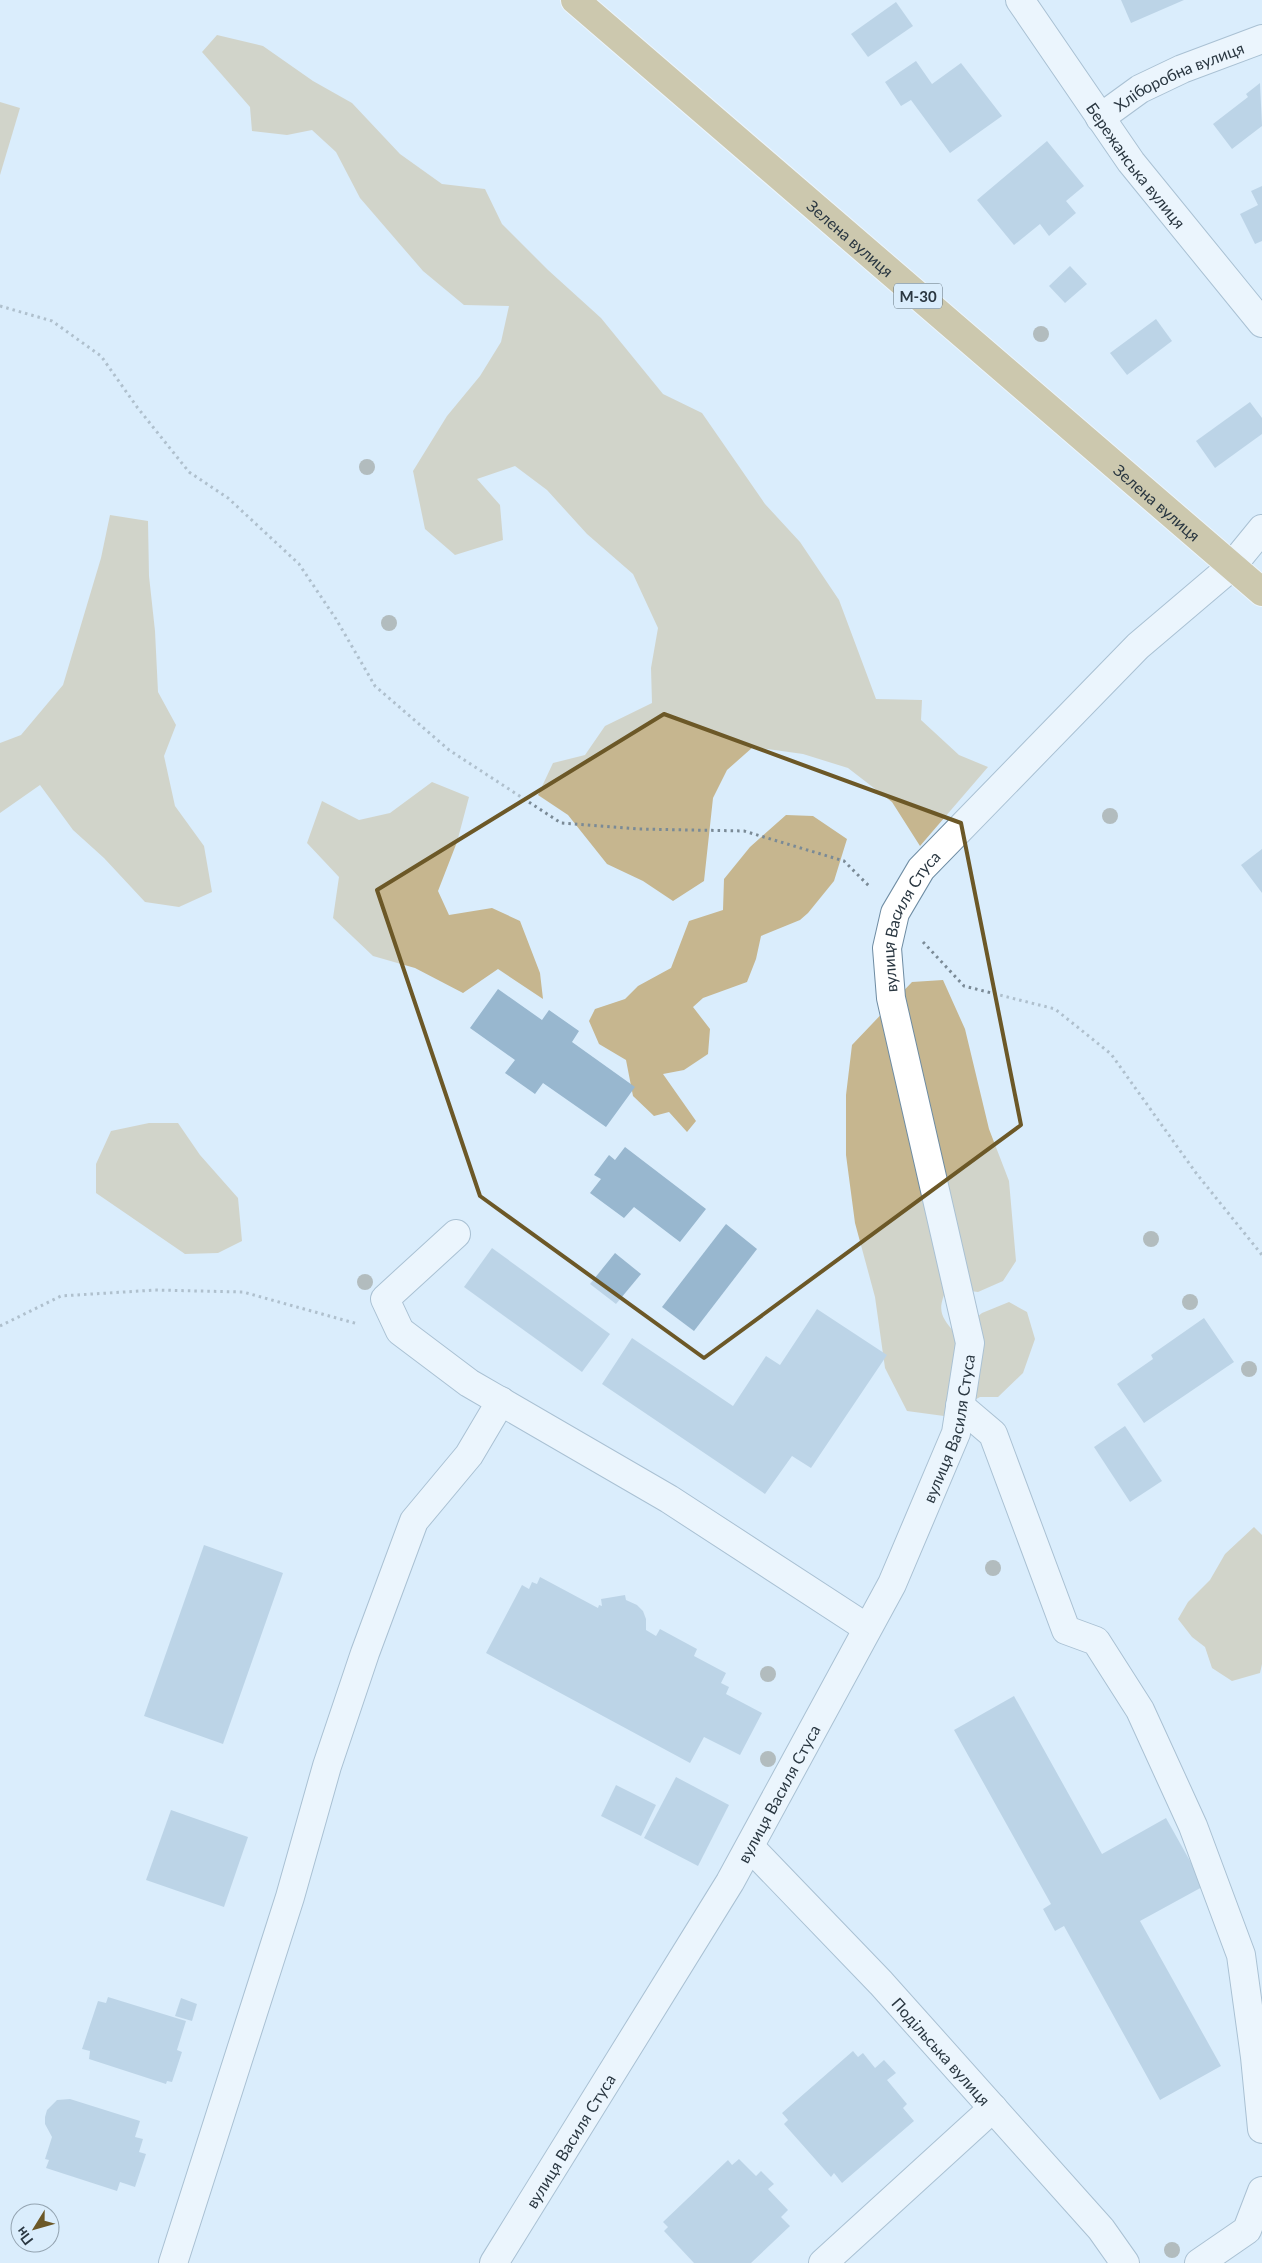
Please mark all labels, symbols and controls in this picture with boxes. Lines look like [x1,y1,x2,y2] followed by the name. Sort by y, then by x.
[1110,37,1246,115] street label: Хліборобна вулиця
[1083,98,1190,231] street label: Бережанська вулиця
[804,195,898,280] street label: Зелена вулиця
[894,284,942,308] road number: М-30
[1110,460,1205,544] street label: Зелена вулиця
[878,846,943,993] street label: вулиця Василя Стуса
[918,1353,978,1505] street label: вулиця Василя Стуса
[733,1721,823,1866] street label: вулиця Василя Стуса
[889,1993,995,2109] street label: Подільська вулиця
[521,2070,618,2211] street label: вулиця Василя Стуса
[10,2203,60,2253] north arrow
[12,2224,37,2249] text: Пн

